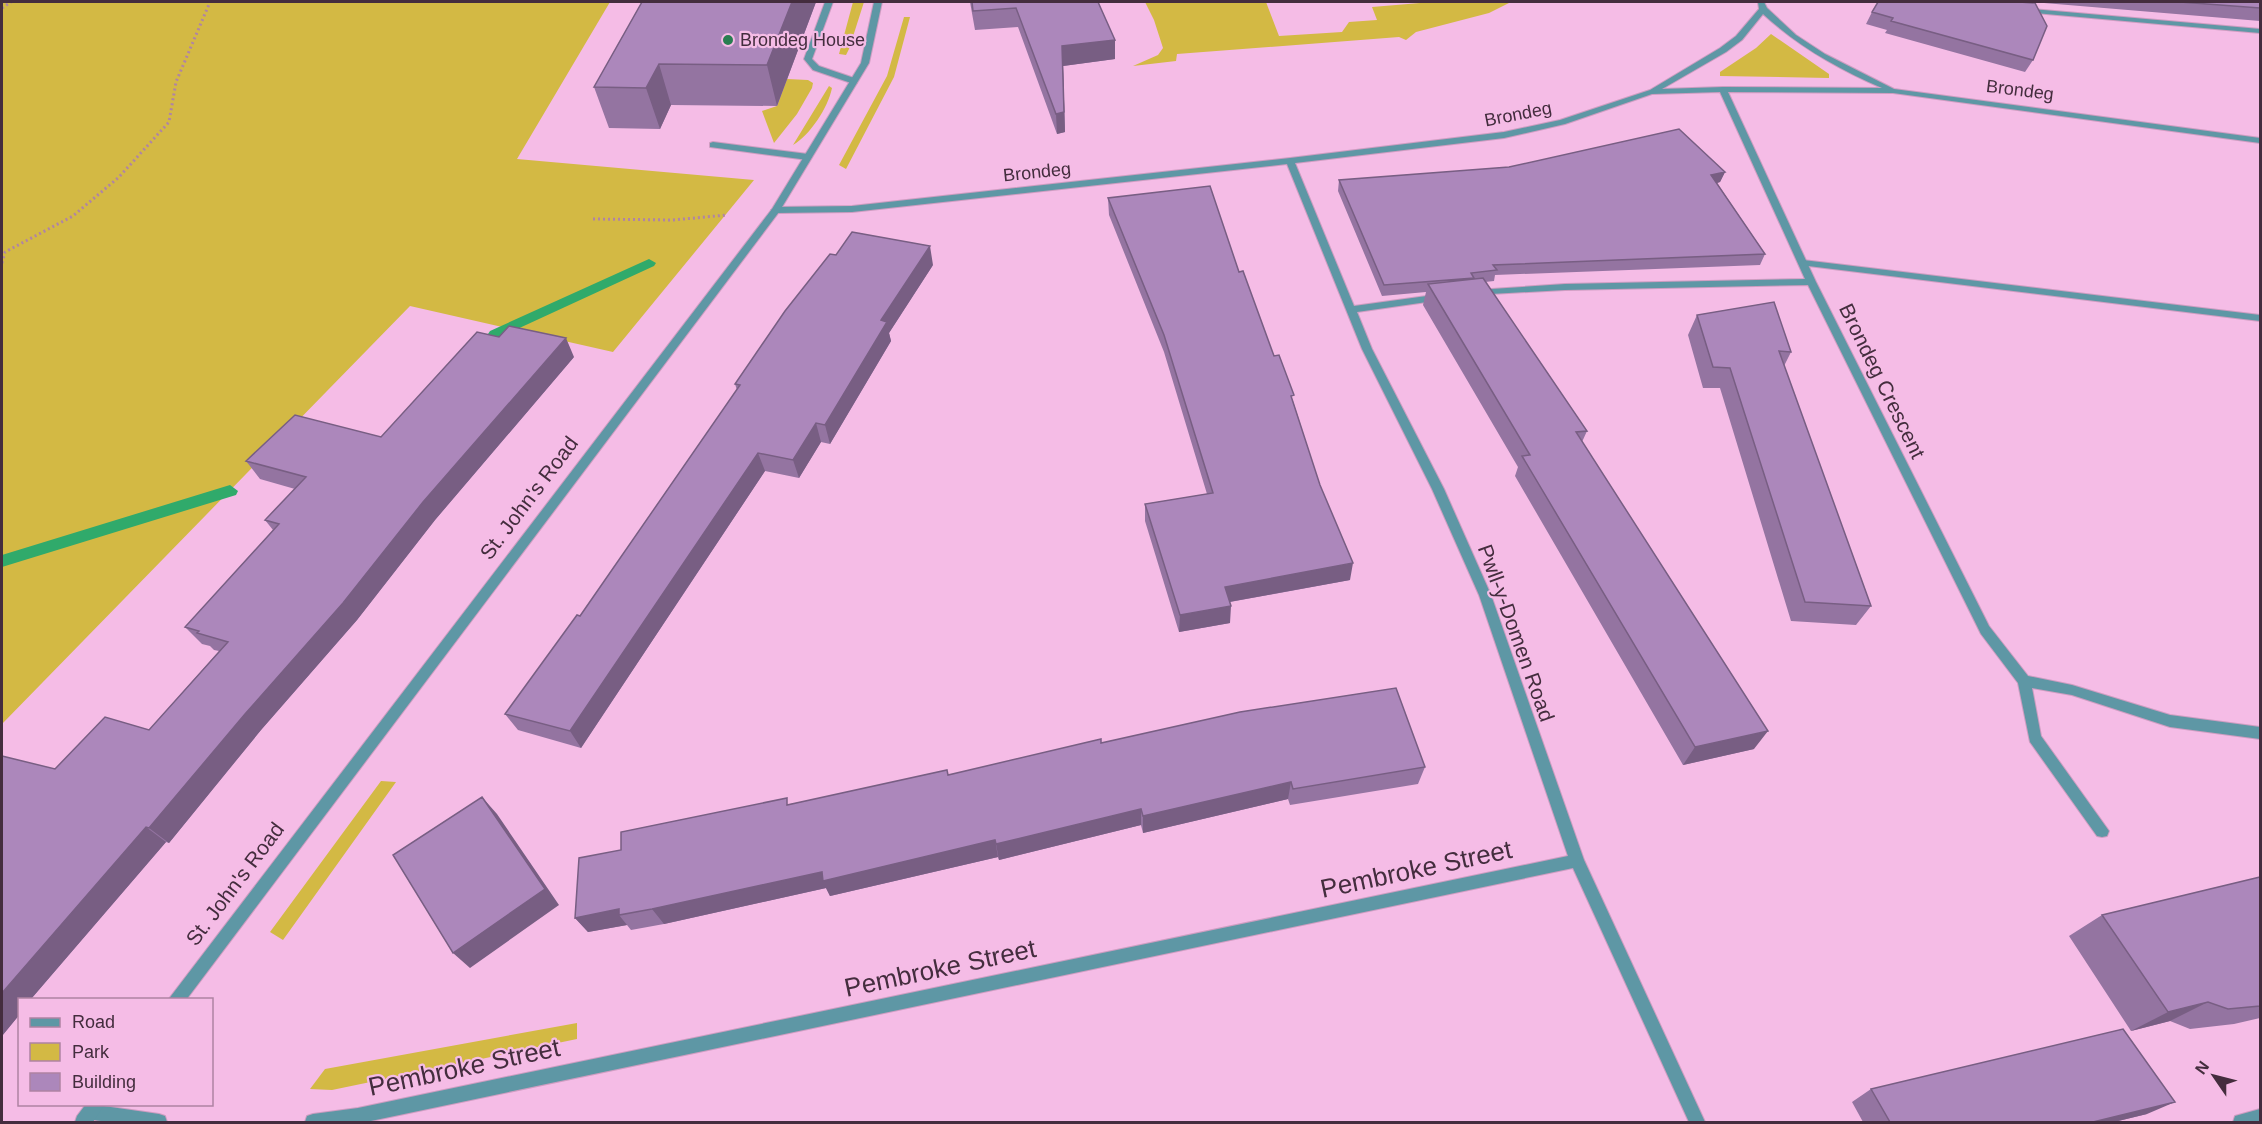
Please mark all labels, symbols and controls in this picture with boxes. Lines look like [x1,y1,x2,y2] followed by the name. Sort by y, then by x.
[740,30,865,50] place label: Brondeg House
[721,33,735,47] marker: Brondeg House
[1985,76,2055,104] street label: Brondeg
[1483,98,1553,130] street label: Brondeg
[1002,158,1072,186] street label: Brondeg
[1835,300,1930,462] street label: Brondeg Crescent
[475,432,582,564] street label: St. John's Road
[1474,541,1559,724] street label: Pwll-y-Domen Road
[181,818,288,950] street label: St. John's Road
[1317,834,1515,904] street label: Pembroke Street
[841,933,1039,1003] street label: Pembroke Street
[18,998,213,1106] legend
[72,1012,115,1032] text: Road
[365,1032,563,1102] street label: Pembroke Street
[72,1042,110,1062] text: Park
[2184,1046,2244,1106] north arrow
[2192,1058,2212,1077] text: N
[72,1072,136,1092] text: Building

